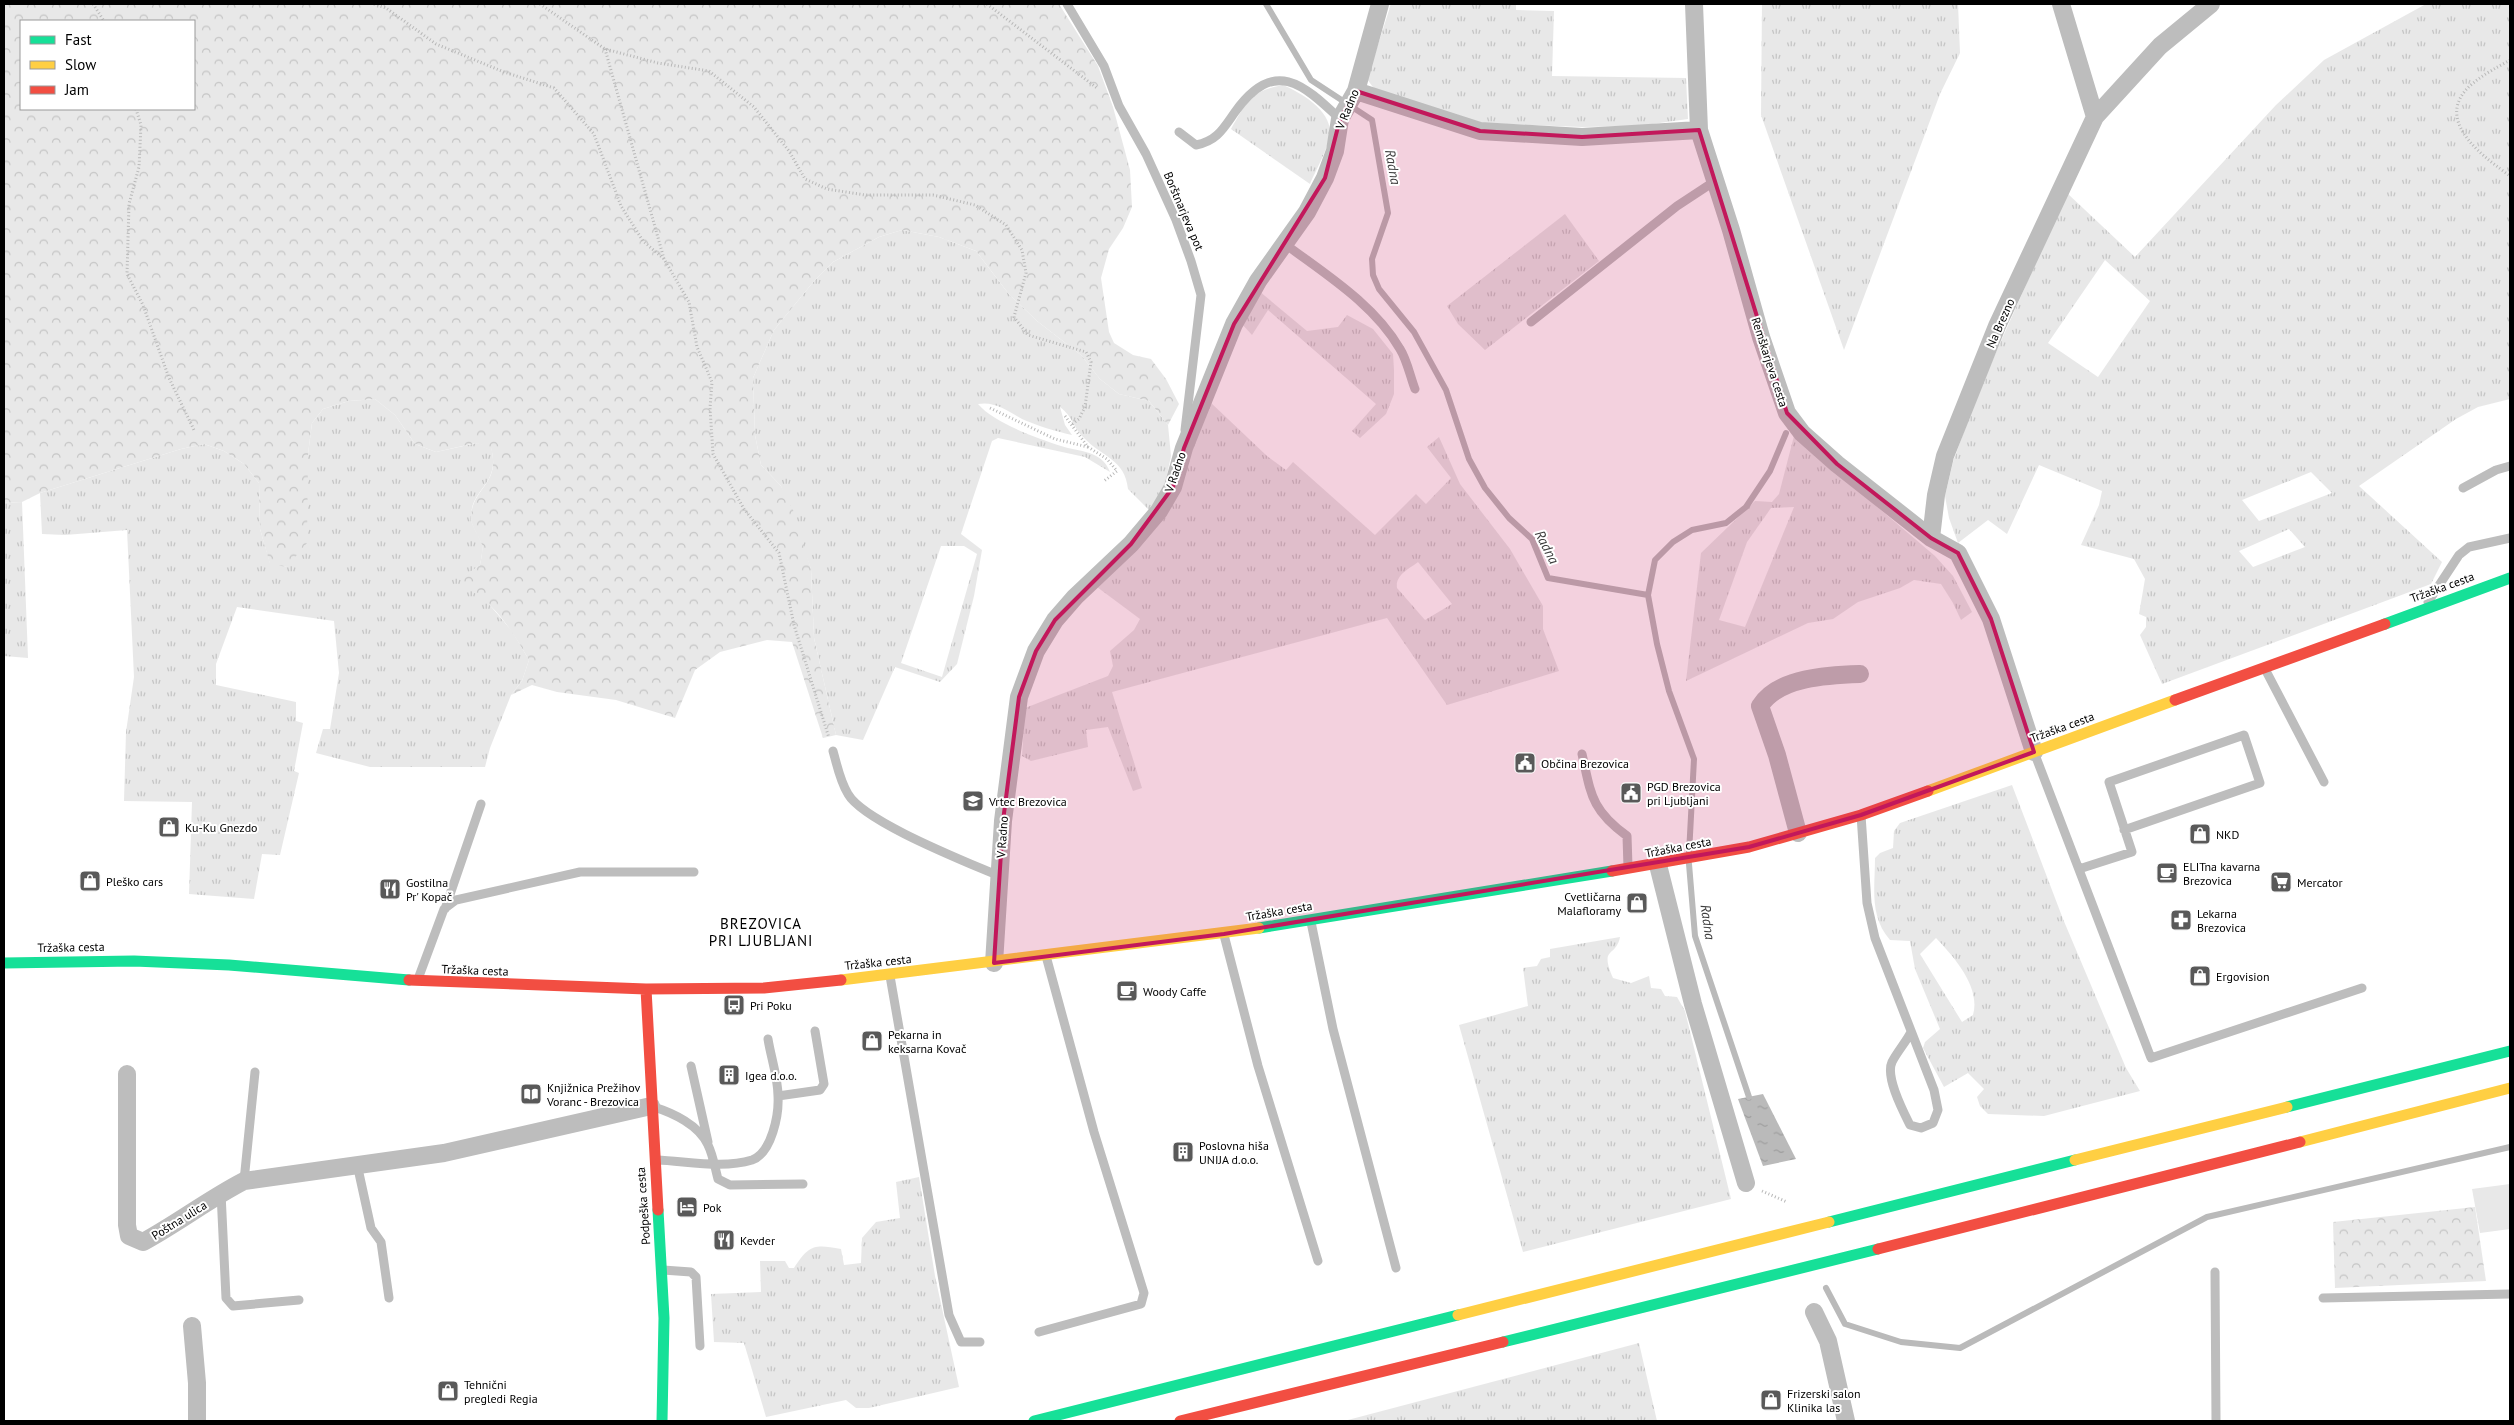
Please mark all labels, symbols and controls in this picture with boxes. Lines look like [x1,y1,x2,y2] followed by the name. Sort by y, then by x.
[20,20,195,110] legend
[65,30,92,49] text: Fast
[65,55,96,74] text: Slow
[64,80,89,99] text: Jam
[1332,87,1362,132] street label: V Radno
[1381,148,1405,186] water label: Radna
[1161,169,1207,253] street label: Borštnarjeva pot
[1982,296,2018,350] street label: Na Brezno
[1748,315,1792,409] street label: Remškarjeva cesta
[1161,450,1189,495] street label: V Radno
[1531,527,1563,567] water label: Radna
[2408,568,2476,606] street label: Tržaška cesta
[2028,708,2096,746] street label: Tržaška cesta
[1513,751,1537,775] public building icon: Občina Brezovica
[1541,756,1629,771] place label: Občina Brezovica
[1647,779,1721,808] place label: PGD Brezovica pri Ljubljani
[1619,781,1643,805] public building icon: PGD Brezovica pri Ljubljani
[961,789,985,813] school or university icon: Vrtec Brezovica
[988,794,1067,809] place label: Vrtec Brezovica
[157,815,181,839] shop icon: Ku-Ku Gnezdo
[993,815,1011,860] street label: V Radno
[185,820,258,835] place label: Ku-Ku Gnezdo
[2188,822,2212,846] shop icon: NKD
[2216,827,2239,842] place label: NKD
[1644,833,1712,861] street label: Tržaška cesta
[2183,859,2260,888] place label: ELITna kavarna Brezovica
[2155,861,2179,885] cafe icon: ELITna kavarna Brezovica
[78,869,102,893] shop icon: Pleško cars
[2269,870,2293,894] supermarket icon: Mercator
[106,874,163,889] place label: Pleško cars
[406,875,453,904] place label: Gostilna Pr' Kopač
[2297,875,2342,890] place label: Mercator
[378,877,402,901] restaurant icon: Gostilna Pr' Kopač
[1557,889,1621,918] place label: Cvetličarna Malafloramy
[1625,891,1649,915] shop icon: Cvetličarna Malafloramy
[1245,898,1313,924] street label: Tržaška cesta
[1697,903,1719,941] water label: Radna
[2197,906,2246,935] place label: Lekarna Brezovica
[2169,908,2193,932] pharmacy icon: Lekarna Brezovica
[709,914,813,950] district label: BREZOVICA PRI LJUBLJANI
[37,939,105,955] street label: Tržaška cesta
[844,951,912,973] street label: Tržaška cesta
[441,961,509,979] street label: Tržaška cesta
[2188,964,2212,988] shop icon: Ergovision
[2216,969,2270,984] place label: Ergovision
[1115,979,1139,1003] cafe icon: Woody Caffe
[1143,984,1206,999] place label: Woody Caffe
[722,993,746,1017] bus stop icon: Pri Poku
[750,998,792,1013] place label: Pri Poku
[888,1027,967,1056] place label: Pekarna in keksarna Kovač
[860,1029,884,1053] shop icon: Pekarna in keksarna Kovač
[717,1063,741,1087] building icon: Igea d.o.o.
[745,1068,797,1083] place label: Igea d.o.o.
[546,1080,640,1109] place label: Knjižnica Prežihov Voranc - Brezovica
[519,1082,543,1106] library icon: Knjižnica Prežihov Voranc - Brezovica
[1199,1138,1269,1167] place label: Poslovna hiša UNIJA d.o.o.
[1171,1140,1195,1164] building icon: Poslovna hiša UNIJA d.o.o.
[633,1167,653,1245] street label: Podpeška cesta
[675,1195,699,1219] hotel icon: Pok
[149,1197,209,1243] street label: Poštna ulica
[703,1200,722,1215] place label: Pok
[712,1228,736,1252] restaurant icon: Kevder
[740,1233,775,1248] place label: Kevder
[464,1377,538,1406] place label: Tehnični pregledi Regia
[436,1379,460,1403] shop icon: Tehnični pregledi Regia
[1787,1386,1861,1415] place label: Frizerski salon Klinika las
[1759,1388,1783,1412] shop icon: Frizerski salon Klinika las

